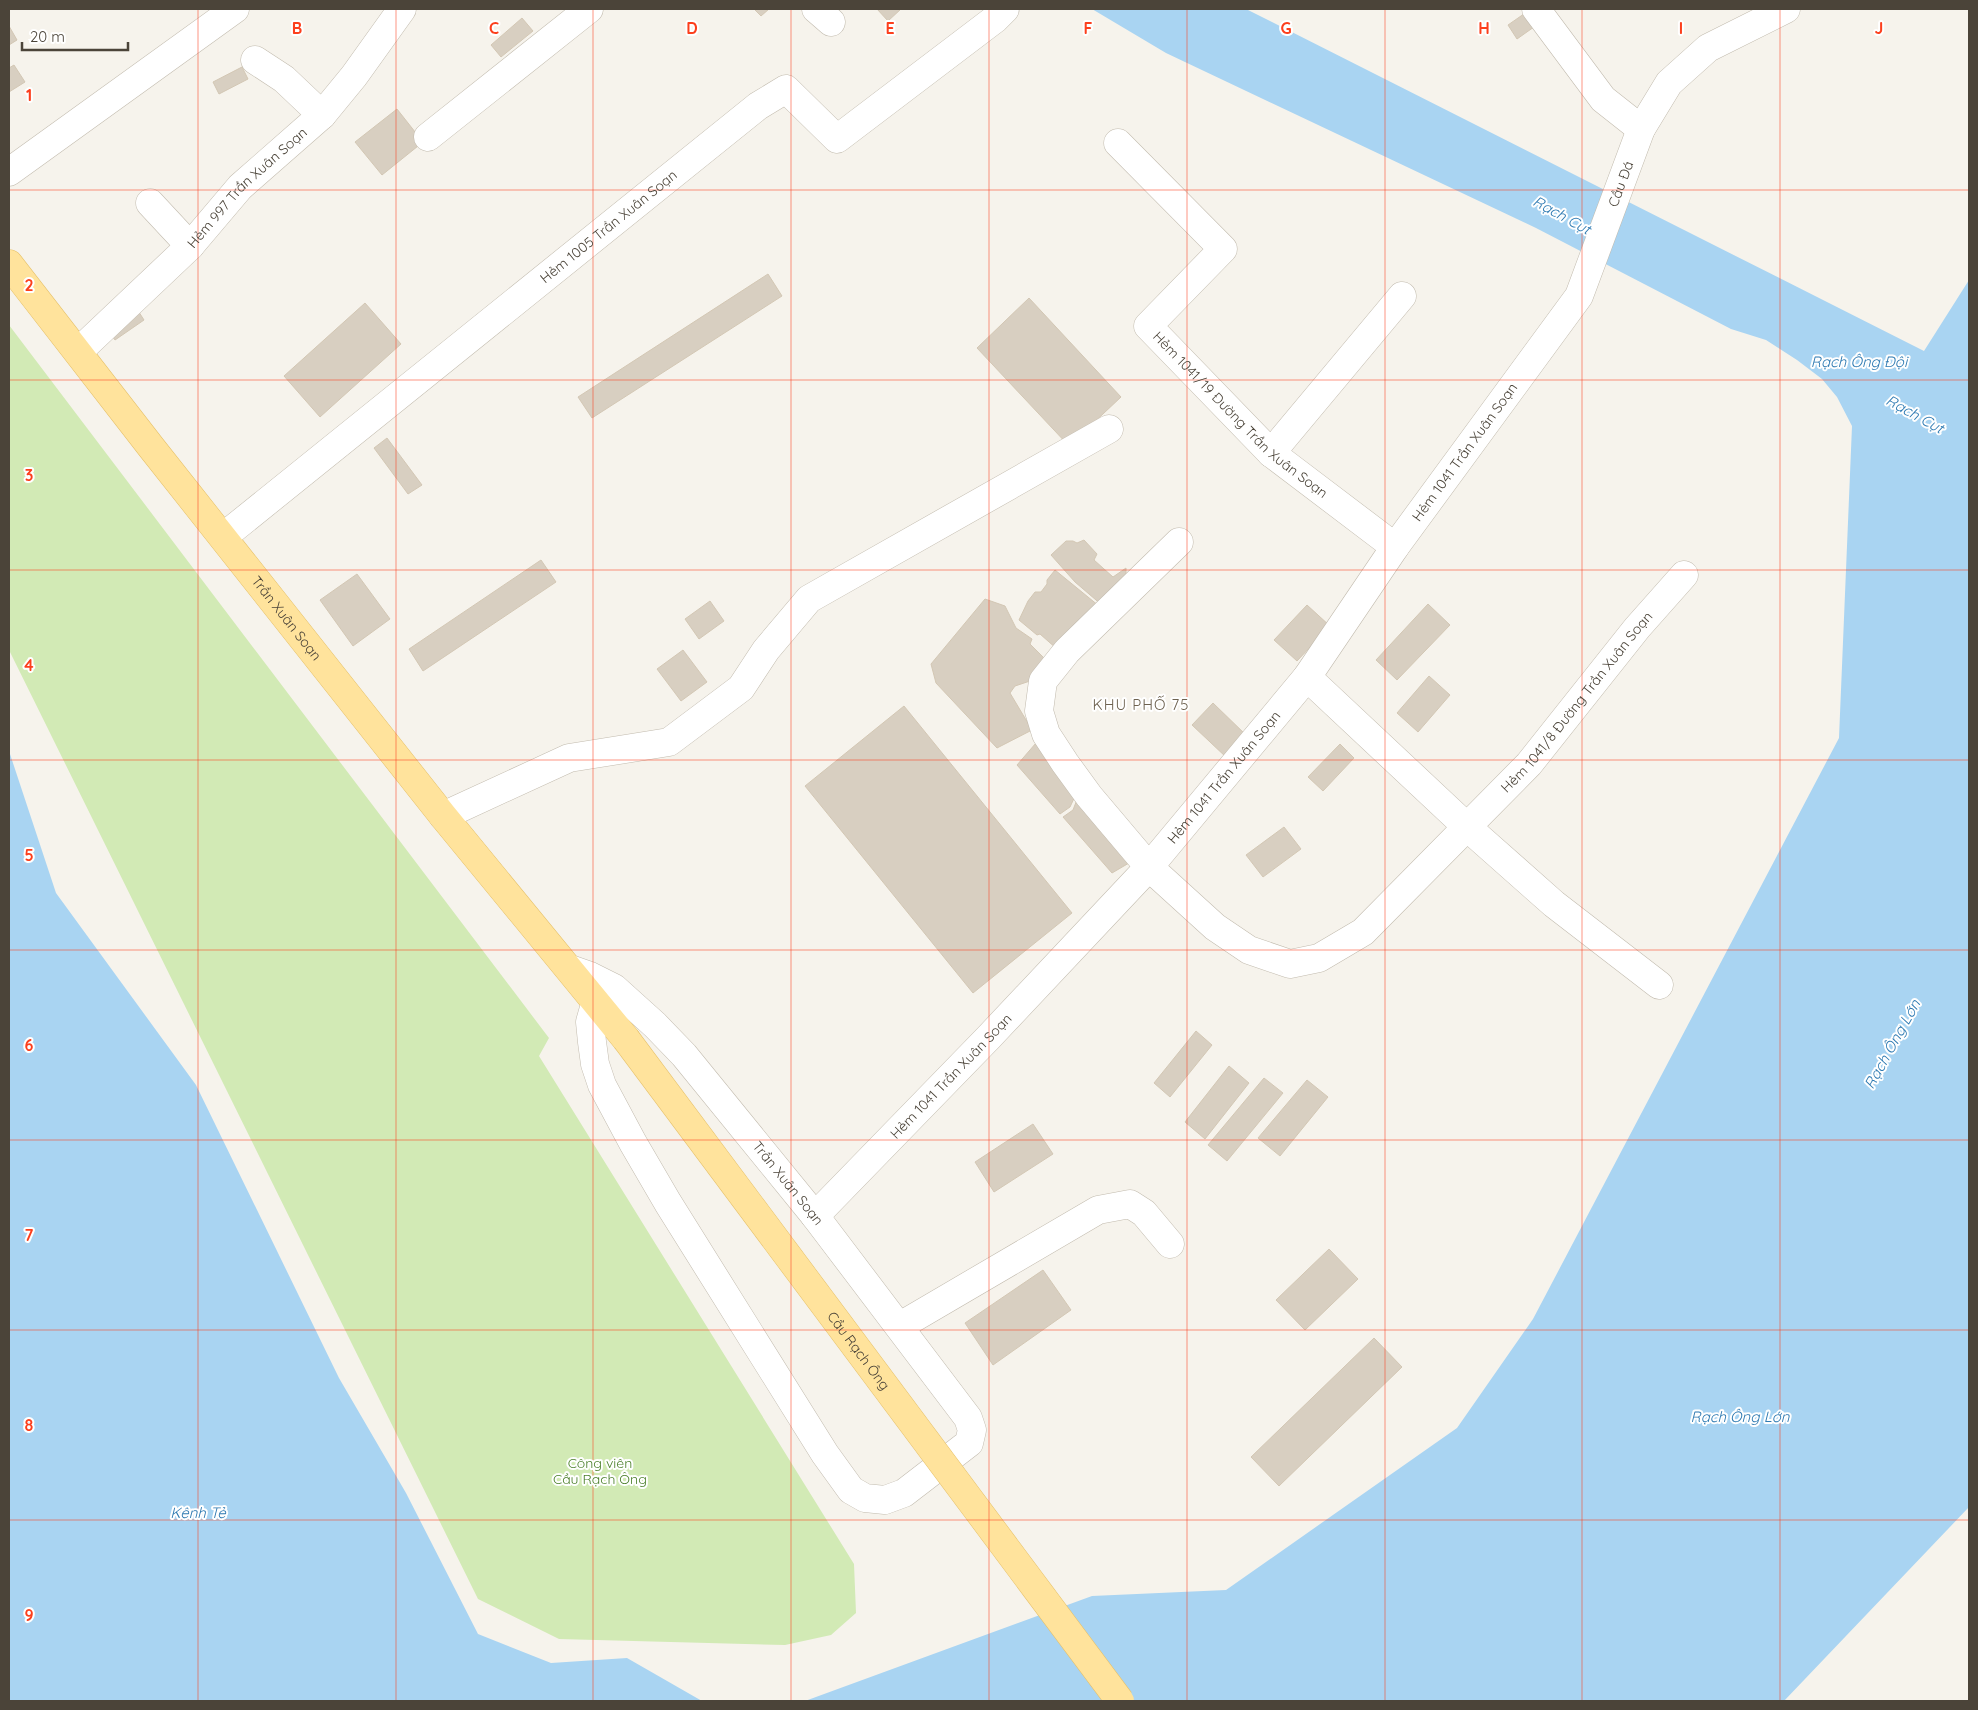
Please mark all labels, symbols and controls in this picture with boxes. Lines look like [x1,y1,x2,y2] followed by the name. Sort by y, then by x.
[292,18,302,38] text: B
[489,18,499,38] text: C
[686,18,698,38] text: D
[885,18,895,38] text: E
[1084,18,1093,38] text: F
[1280,18,1292,38] text: G
[1478,18,1490,38] text: H
[1679,18,1683,38] text: I
[1875,18,1883,38] text: J
[22,20,129,52] scale bar
[30,27,65,46] text: 20 m
[26,85,32,105] text: 1
[183,123,311,252] street label: Hẻm 997 Trần Xuân Soạn
[1604,158,1637,209] street label: Cầu Đá
[536,166,681,287] street label: Hẻm 1005 Trần Xuân Soạn
[1530,191,1596,240] water label: Rạch Cụt
[24,275,34,295] text: 2
[1149,328,1331,502] street label: Hẻm 1041/19 Đường Trần Xuân Soạn
[1811,352,1909,371] water label: Rạch Ông Đội
[1408,379,1521,525] street label: Hẻm 1041 Trần Xuân Soạn
[1883,390,1949,439] water label: Rạch Cụt
[25,465,33,485] text: 3
[248,572,325,664] street label: Trần Xuân Soạn
[1497,608,1656,796] street label: Hẻm 1041/8 Đường Trần Xuân Soạn
[24,655,34,675] text: 4
[1093,695,1189,714] district label: KHU PHỐ 75
[1163,707,1284,847] street label: Hẻm 1041 Trần Xuân Soạn
[24,845,34,865] text: 5
[1860,996,1924,1092] water label: Rạch Ông Lớn
[886,1010,1015,1142] street label: Hẻm 1041 Trần Xuân Soạn
[25,1035,34,1055] text: 6
[749,1137,828,1229] street label: Trần Xuân Soạn
[25,1225,34,1245] text: 7
[823,1308,894,1394] street label: Cầu Rạch Ông
[1691,1407,1790,1426] water label: Rạch Ông Lớn
[25,1415,34,1435] text: 8
[553,1454,647,1488] park label: Công viên Cầu Rạch Ông
[170,1503,226,1522] water label: Kênh Tẻ
[24,1605,34,1625] text: 9

